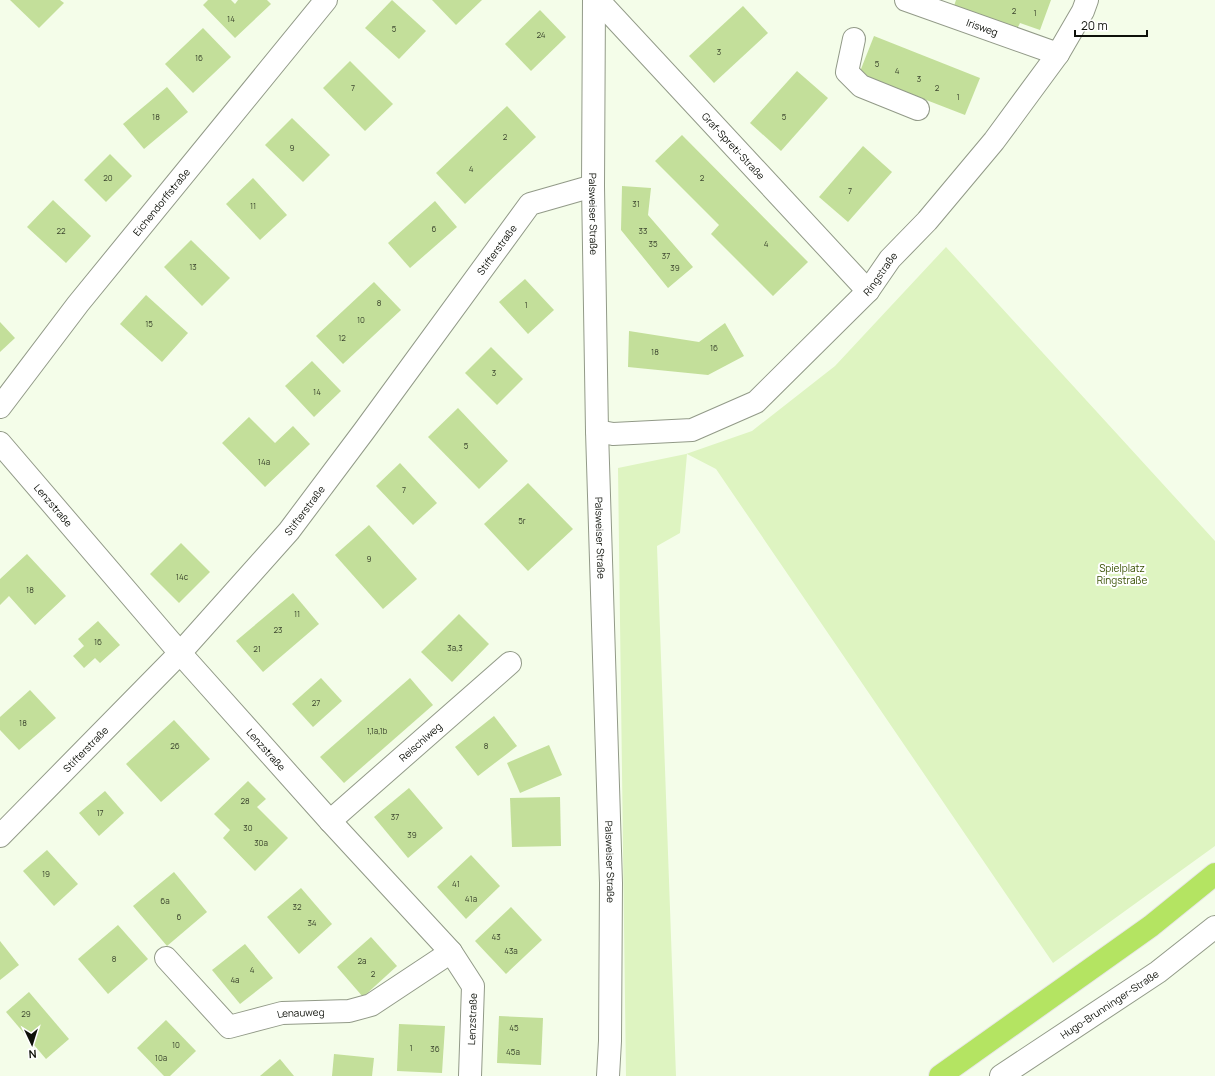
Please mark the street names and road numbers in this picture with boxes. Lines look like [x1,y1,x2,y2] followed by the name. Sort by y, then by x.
[965,15,1000,39] street label: Irisweg
[699,109,768,183] street label: Graf-Spreti-Straße
[130,165,193,239] street label: Eichendorffstraße
[586,173,601,255] street label: Palsweiser Straße
[474,221,520,278] street label: Stifterstraße
[860,249,900,299] street label: Ringstraße
[31,481,76,530] street label: Lenzstraße
[281,482,328,539] street label: Stifterstraße
[592,497,609,579] street label: Palsweiser Straße
[396,719,445,765] street label: Reischlweg
[60,723,111,775] street label: Stifterstraße
[244,725,289,774] street label: Lenzstraße
[602,820,618,903] street label: Palsweiser Straße
[1057,966,1161,1042] street label: Hugo-Brunninger-Straße
[464,993,480,1045] street label: Lenzstraße
[275,1005,325,1021] street label: Lenauweg

